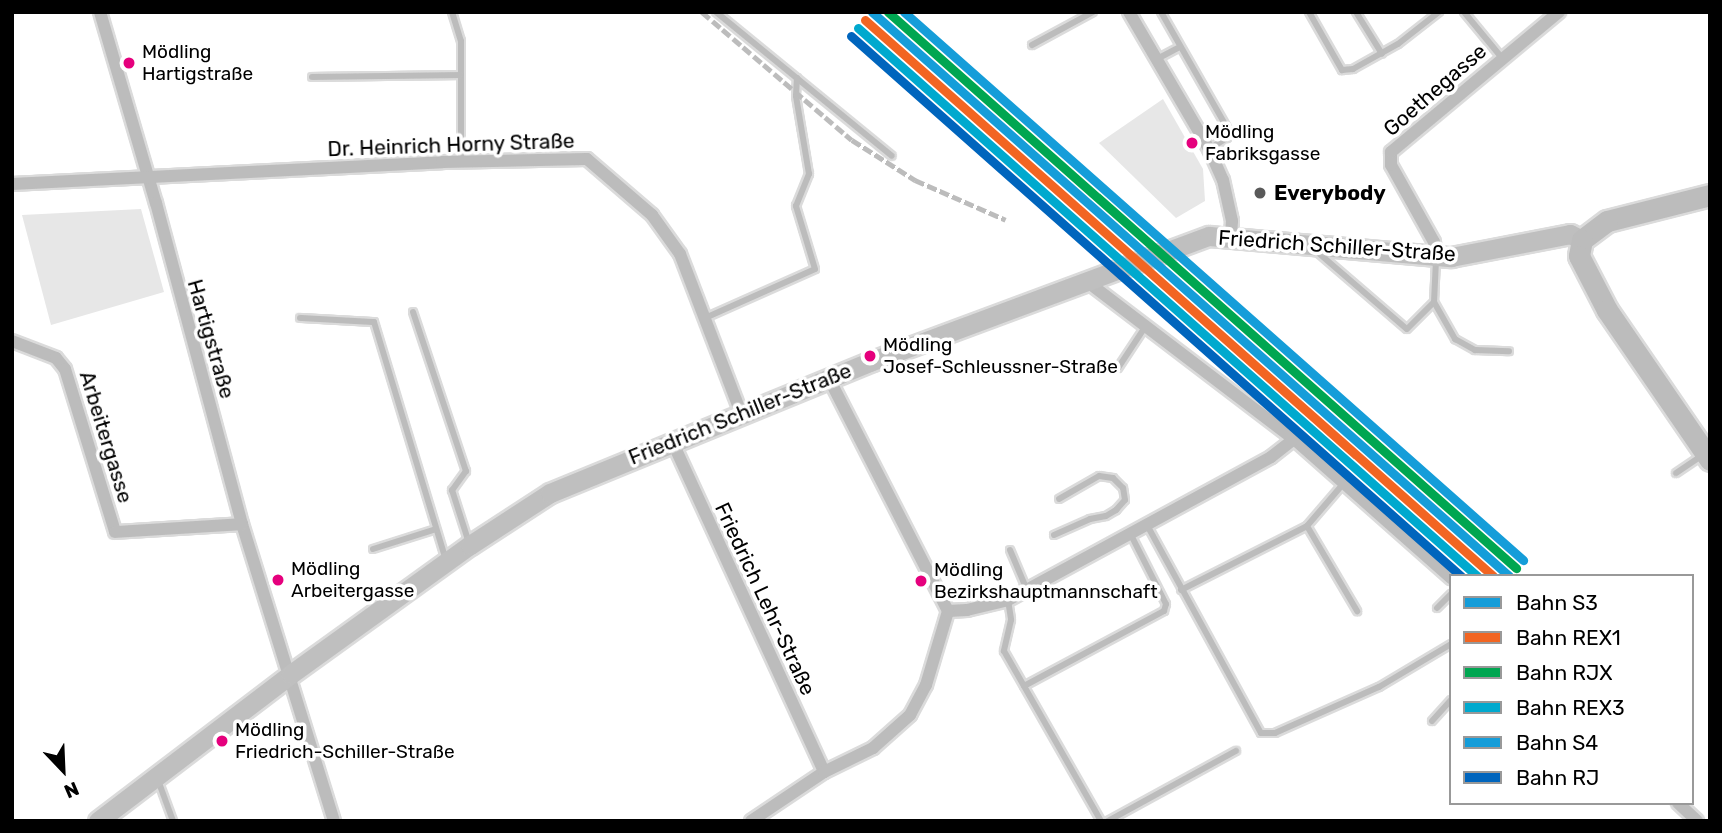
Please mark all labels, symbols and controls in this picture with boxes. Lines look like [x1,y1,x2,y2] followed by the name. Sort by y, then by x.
[1378,38,1492,142] street label: Goethegasse
[142,41,253,85] place label: Mödling Hartigstraße
[122,56,136,70] marker: Mödling Hartigstraße
[1205,121,1320,165] place label: Mödling Fabriksgasse
[327,128,575,162] street label: Dr. Heinrich Horny Straße
[1185,136,1199,150] marker: Mödling Fabriksgasse
[1274,180,1386,206] place label: Everybody
[1252,185,1268,201] marker: Everybody
[1217,225,1457,267] street label: Friedrich Schiller-Straße
[182,276,240,402] street label: Hartigstraße
[883,334,1118,378] place label: Mödling Josef-Schleussner-Straße
[863,349,877,363] marker: Mödling Josef-Schleussner-Straße
[625,358,855,470] street label: Friedrich Schiller-Straße
[74,368,138,506] street label: Arbeitergasse
[709,499,821,699] street label: Friedrich Lehr-Straße
[291,558,414,602] place label: Mödling Arbeitergasse
[934,559,1158,603] place label: Mödling Bezirkshauptmannschaft
[271,573,285,587] marker: Mödling Arbeitergasse
[914,574,928,588] marker: Mödling Bezirkshauptmannschaft
[1449,574,1694,805] legend
[1516,590,1598,615] text: Bahn S3
[1516,625,1621,650] text: Bahn REX1
[1516,660,1613,685] text: Bahn RJX
[1516,695,1625,720] text: Bahn REX3
[235,719,455,763] place label: Mödling Friedrich-Schiller-Straße
[1516,730,1598,755] text: Bahn S4
[215,734,229,748] marker: Mödling Friedrich-Schiller-Straße
[28,735,98,805] north arrow
[1516,765,1599,790] text: Bahn RJ
[61,777,82,803] text: N

